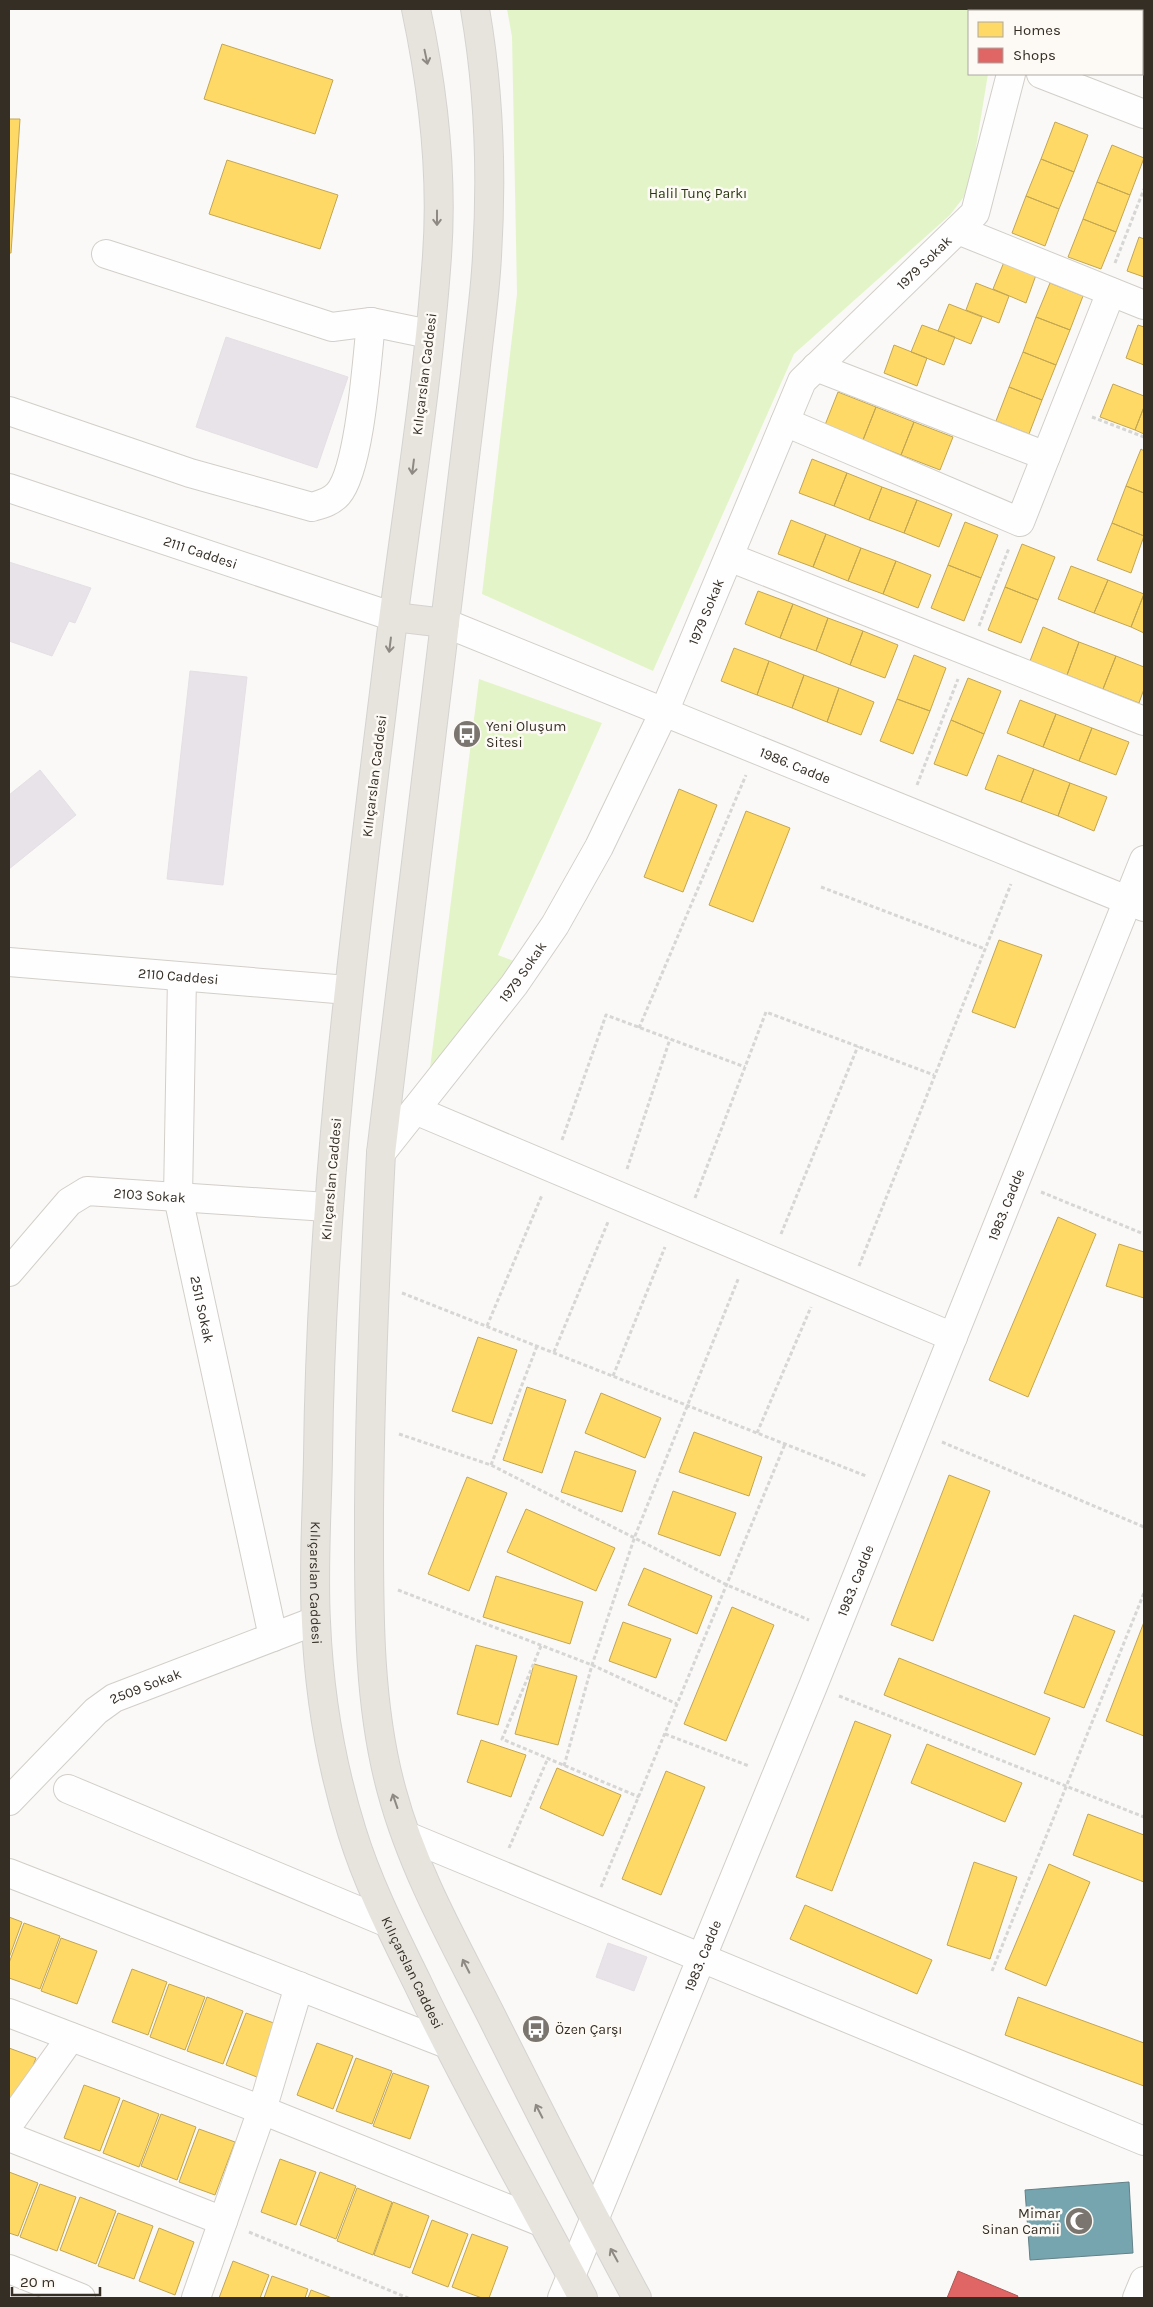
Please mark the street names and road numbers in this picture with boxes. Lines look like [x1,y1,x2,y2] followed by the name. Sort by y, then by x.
[893,232,956,294] street label: 1979 Sokak
[409,312,440,436] street label: Kılıçarslan Caddesi
[161,532,240,573] street label: 2111 Caddesi
[685,576,728,648] street label: 1979 Sokak
[359,714,390,838] street label: Kılıçarslan Caddesi
[757,744,833,788] street label: 1986. Cadde
[496,938,550,1006] street label: 1979 Sokak
[137,965,219,988] street label: 2110 Caddesi
[318,1117,345,1241] street label: Kılıçarslan Caddesi
[984,1167,1028,1243] street label: 1983. Cadde
[113,1185,186,1207] street label: 2103 Sokak
[186,1274,217,1345] street label: 2511 Sokak
[306,1521,325,1645] street label: Kılıçarslan Caddesi
[834,1543,878,1619] street label: 1983. Cadde
[106,1665,184,1708] street label: 2509 Sokak
[377,1914,447,2032] street label: Kılıçarslan Caddesi
[681,1918,725,1994] street label: 1983. Cadde

